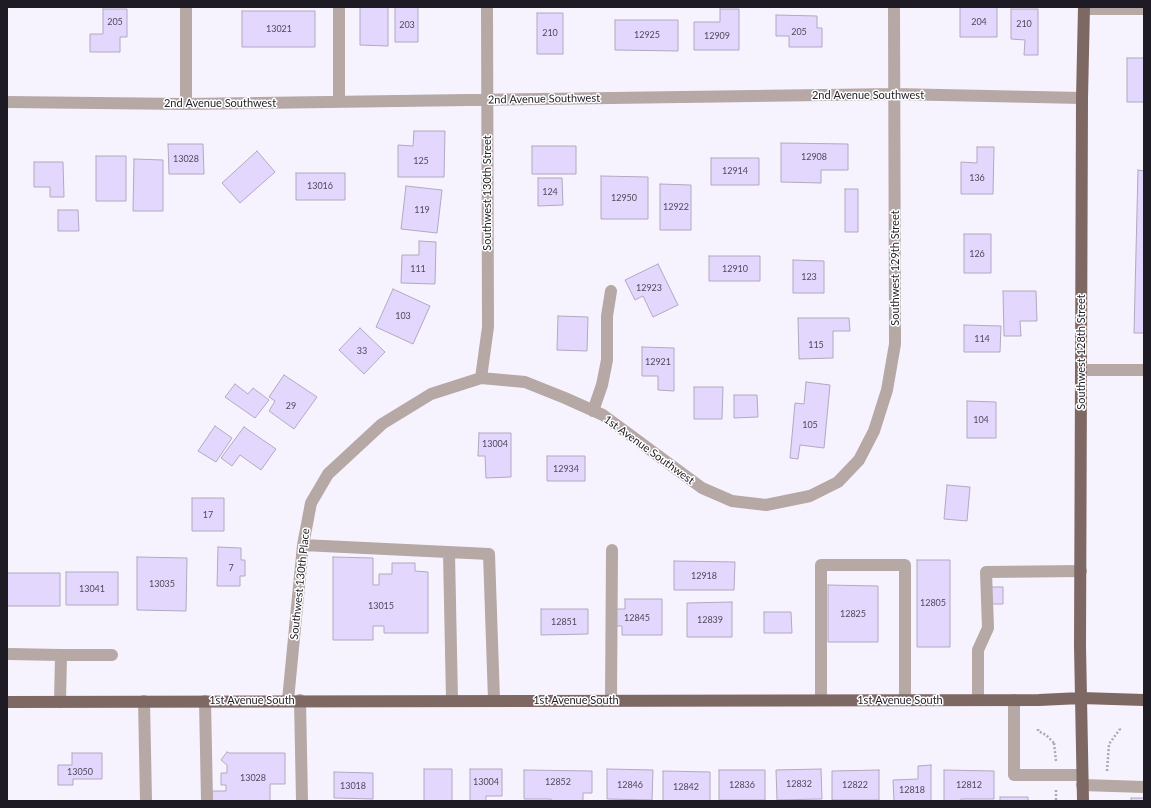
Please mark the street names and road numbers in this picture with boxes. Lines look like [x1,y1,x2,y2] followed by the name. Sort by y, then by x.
[812,88,924,102] street label: 2nd Avenue Southwest
[488,91,600,107] street label: 2nd Avenue Southwest
[164,96,276,110] street label: 2nd Avenue Southwest
[480,135,494,251] street label: Southwest 130th Street
[888,210,902,326] street label: Southwest 129th Street
[1074,294,1088,410] street label: Southwest 128th Street
[601,413,697,487] street label: 1st Avenue Southwest
[288,528,312,640] street label: Southwest 130th Place
[209,693,295,707] street label: 1st Avenue South
[533,693,619,707] street label: 1st Avenue South
[857,693,943,707] street label: 1st Avenue South

